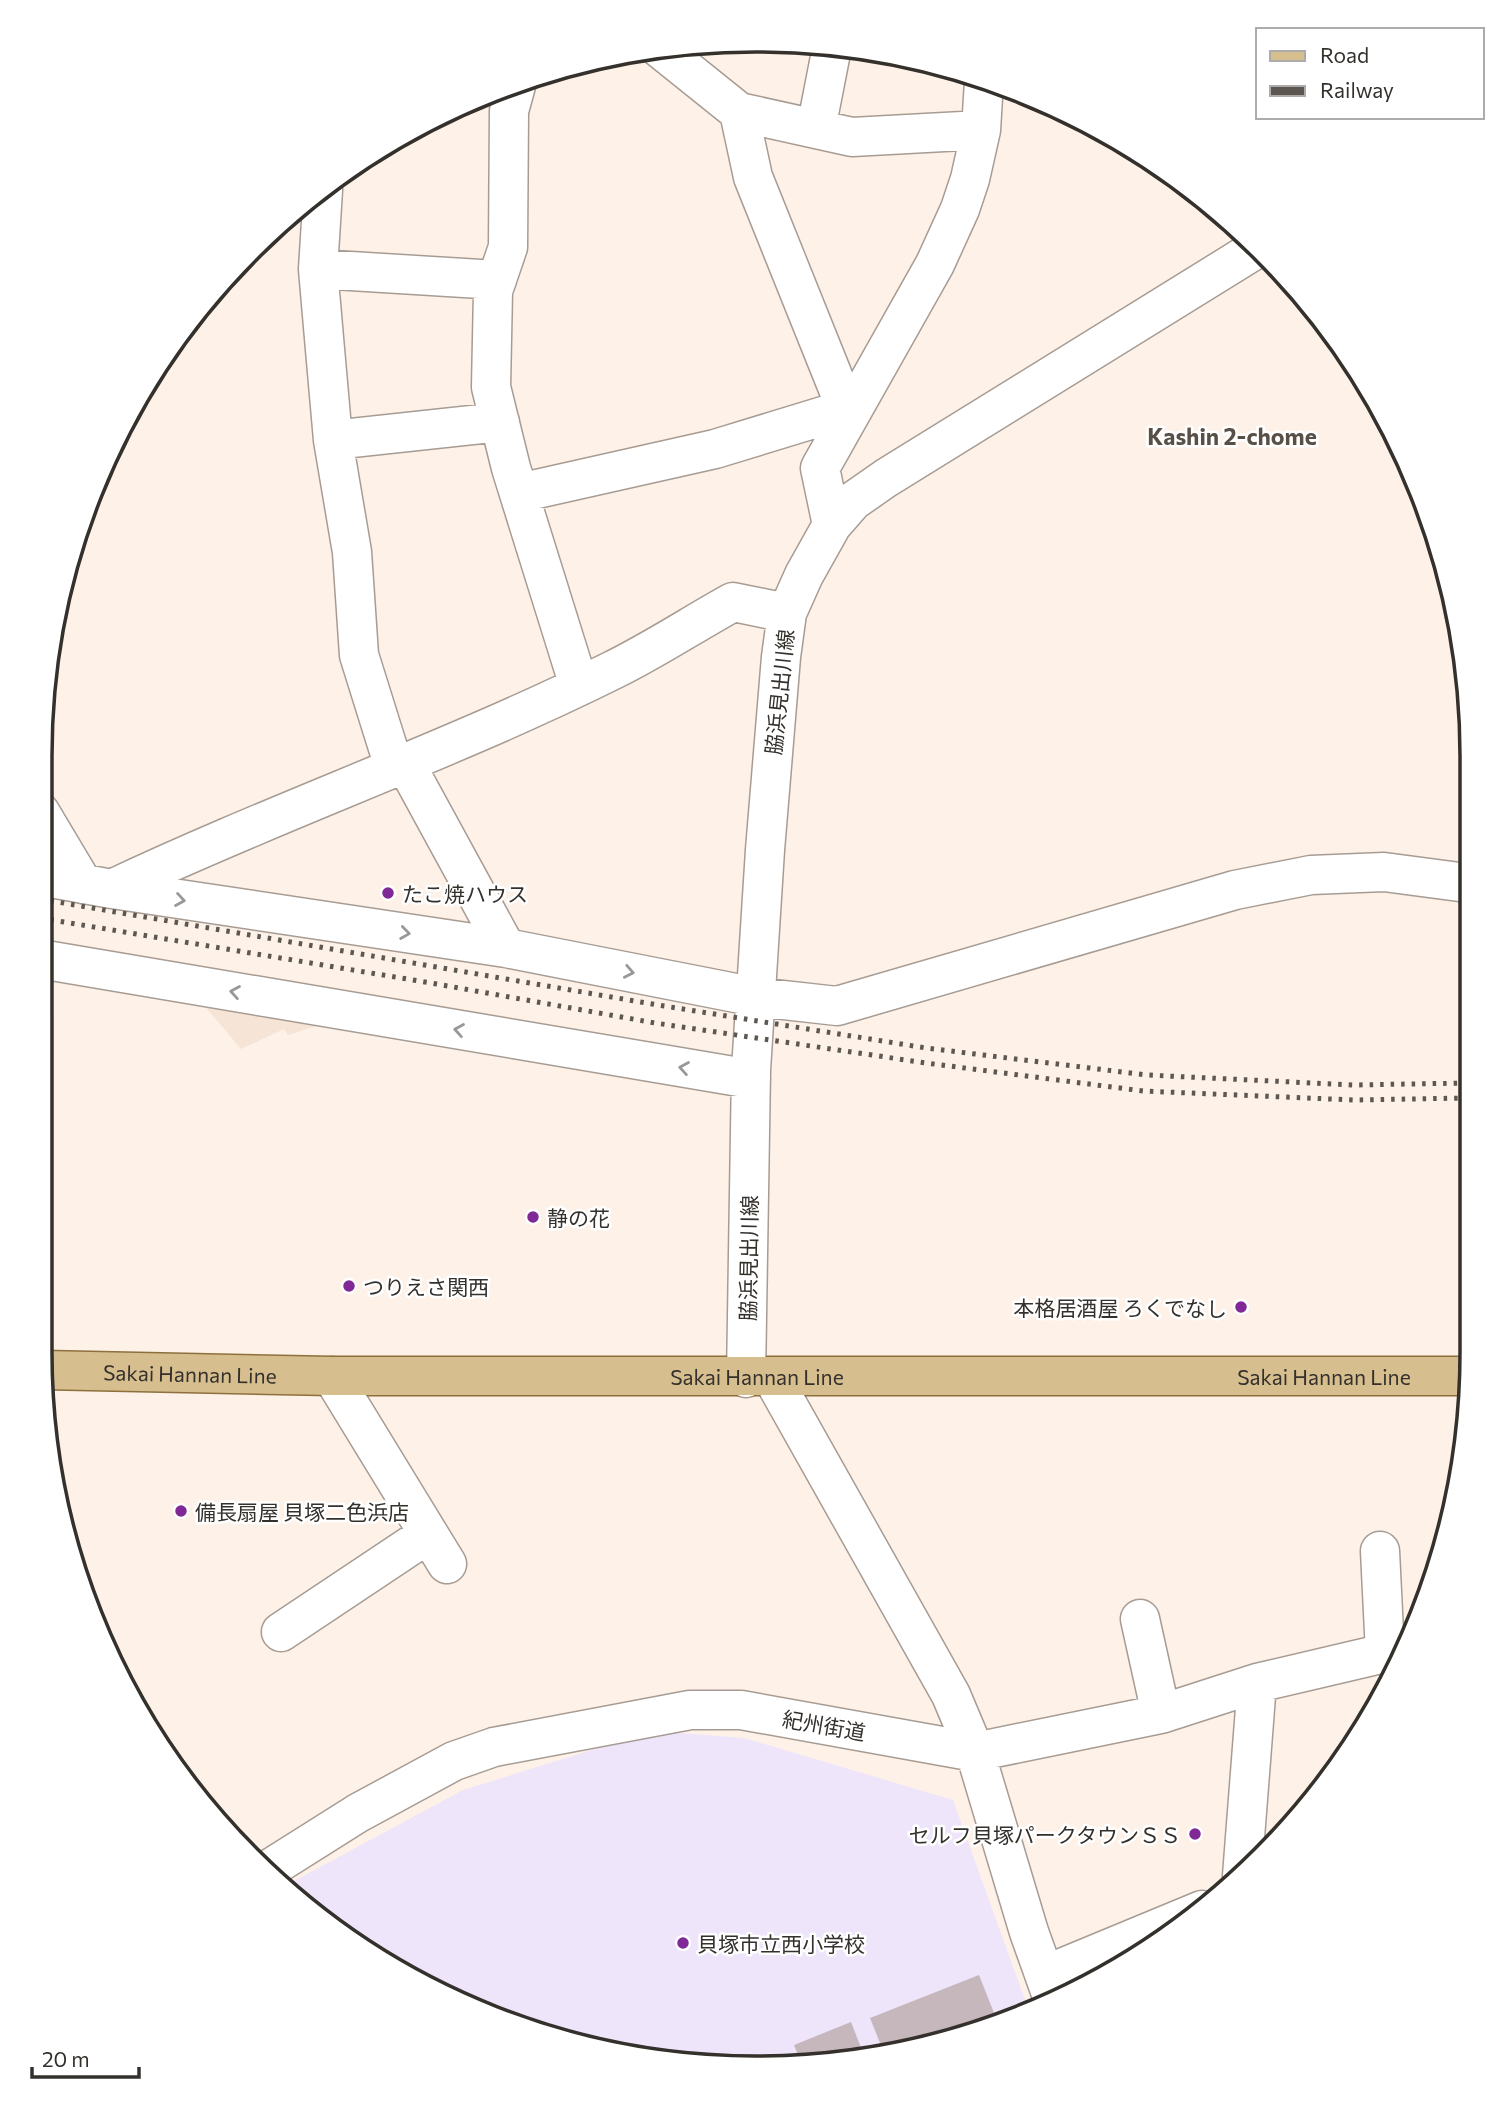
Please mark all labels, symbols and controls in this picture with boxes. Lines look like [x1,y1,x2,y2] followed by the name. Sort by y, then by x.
[1256,28,1484,119] legend
[1320,42,1369,67] text: Road
[1320,77,1394,102] text: Railway
[1147,422,1317,450] district label: Kashin 2-chome
[760,628,798,756] street label: 脇浜見出川線
[402,881,528,906] place label: たこ焼ハウス
[380,885,396,901] marker: たこ焼ハウス
[174,892,186,907] one-way arrow
[399,925,411,940] one-way arrow
[623,964,635,979] one-way arrow
[229,985,241,1000] one-way arrow
[453,1023,465,1038] one-way arrow
[678,1061,689,1076] one-way arrow
[734,1195,762,1321] street label: 脇浜見出川線
[547,1205,610,1230] place label: 静の花
[525,1209,541,1225] marker: 静の花
[363,1274,489,1299] place label: つりえさ関西
[341,1278,357,1294] marker: つりえさ関西
[1014,1295,1227,1320] place label: 本格居酒屋 ろくでなし
[1233,1299,1249,1315] marker: 本格居酒屋 ろくでなし
[103,1359,277,1387] street label: Sakai Hannan Line
[670,1364,844,1389] street label: Sakai Hannan Line
[1237,1364,1411,1389] street label: Sakai Hannan Line
[195,1499,409,1524] place label: 備長扇屋 貝塚二色浜店
[173,1503,189,1519] marker: 備長扇屋 貝塚二色浜店
[780,1705,868,1745] street label: 紀州街道
[909,1822,1181,1847] place label: セルフ貝塚パークタウンＳＳ
[1187,1826,1203,1842] marker: セルフ貝塚パークタウンＳＳ
[697,1931,865,1956] place label: 貝塚市立西小学校
[675,1935,691,1951] marker: 貝塚市立西小学校
[32,2036,138,2080] scale bar
[42,2046,90,2071] text: 20 m

